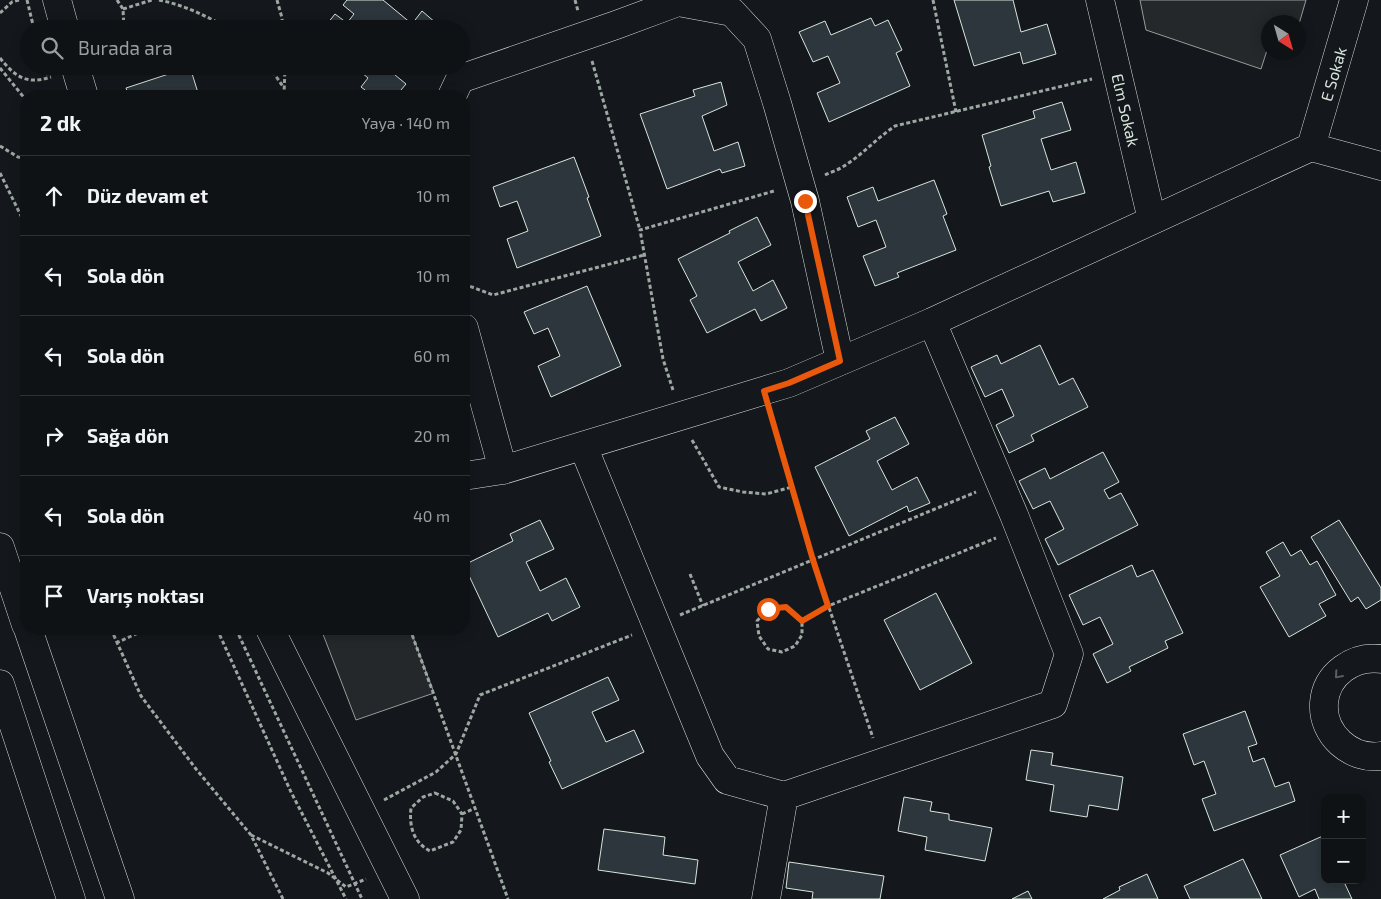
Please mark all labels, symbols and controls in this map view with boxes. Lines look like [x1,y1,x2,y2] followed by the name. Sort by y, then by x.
[1261,15,1306,60] north arrow
[20,20,470,75] search box
[38,34,66,62] icon: search
[78,36,173,59] text: Burada ara
[1316,45,1350,103] street label: E Sokak
[1108,72,1144,148] street label: Elm Sokak
[40,110,81,135] text: 2 dk
[361,113,450,132] text: Yaya · 140 m
[40,182,68,210] icon: ahead
[87,184,208,207] text: Düz devam et
[416,186,450,205] text: 10 m
[794,190,817,213] route end
[40,262,68,290] icon: left
[87,264,164,287] text: Sola dön
[416,266,450,285] text: 10 m
[40,342,68,370] icon: left
[87,344,164,367] text: Sola dön
[414,346,450,365] text: 60 m
[40,422,68,450] icon: right
[87,424,169,447] text: Sağa dön
[414,426,450,445] text: 20 m
[40,502,68,530] icon: left
[87,504,164,527] text: Sola dön
[413,506,450,525] text: 40 m
[40,582,68,610] icon: arrive
[87,584,204,607] text: Varış noktası
[757,598,780,621] route start
[1335,669,1344,678] one-way arrow
[1321,794,1366,884] map controls
[1321,794,1366,839] button: +
[1321,839,1366,884] button: −

